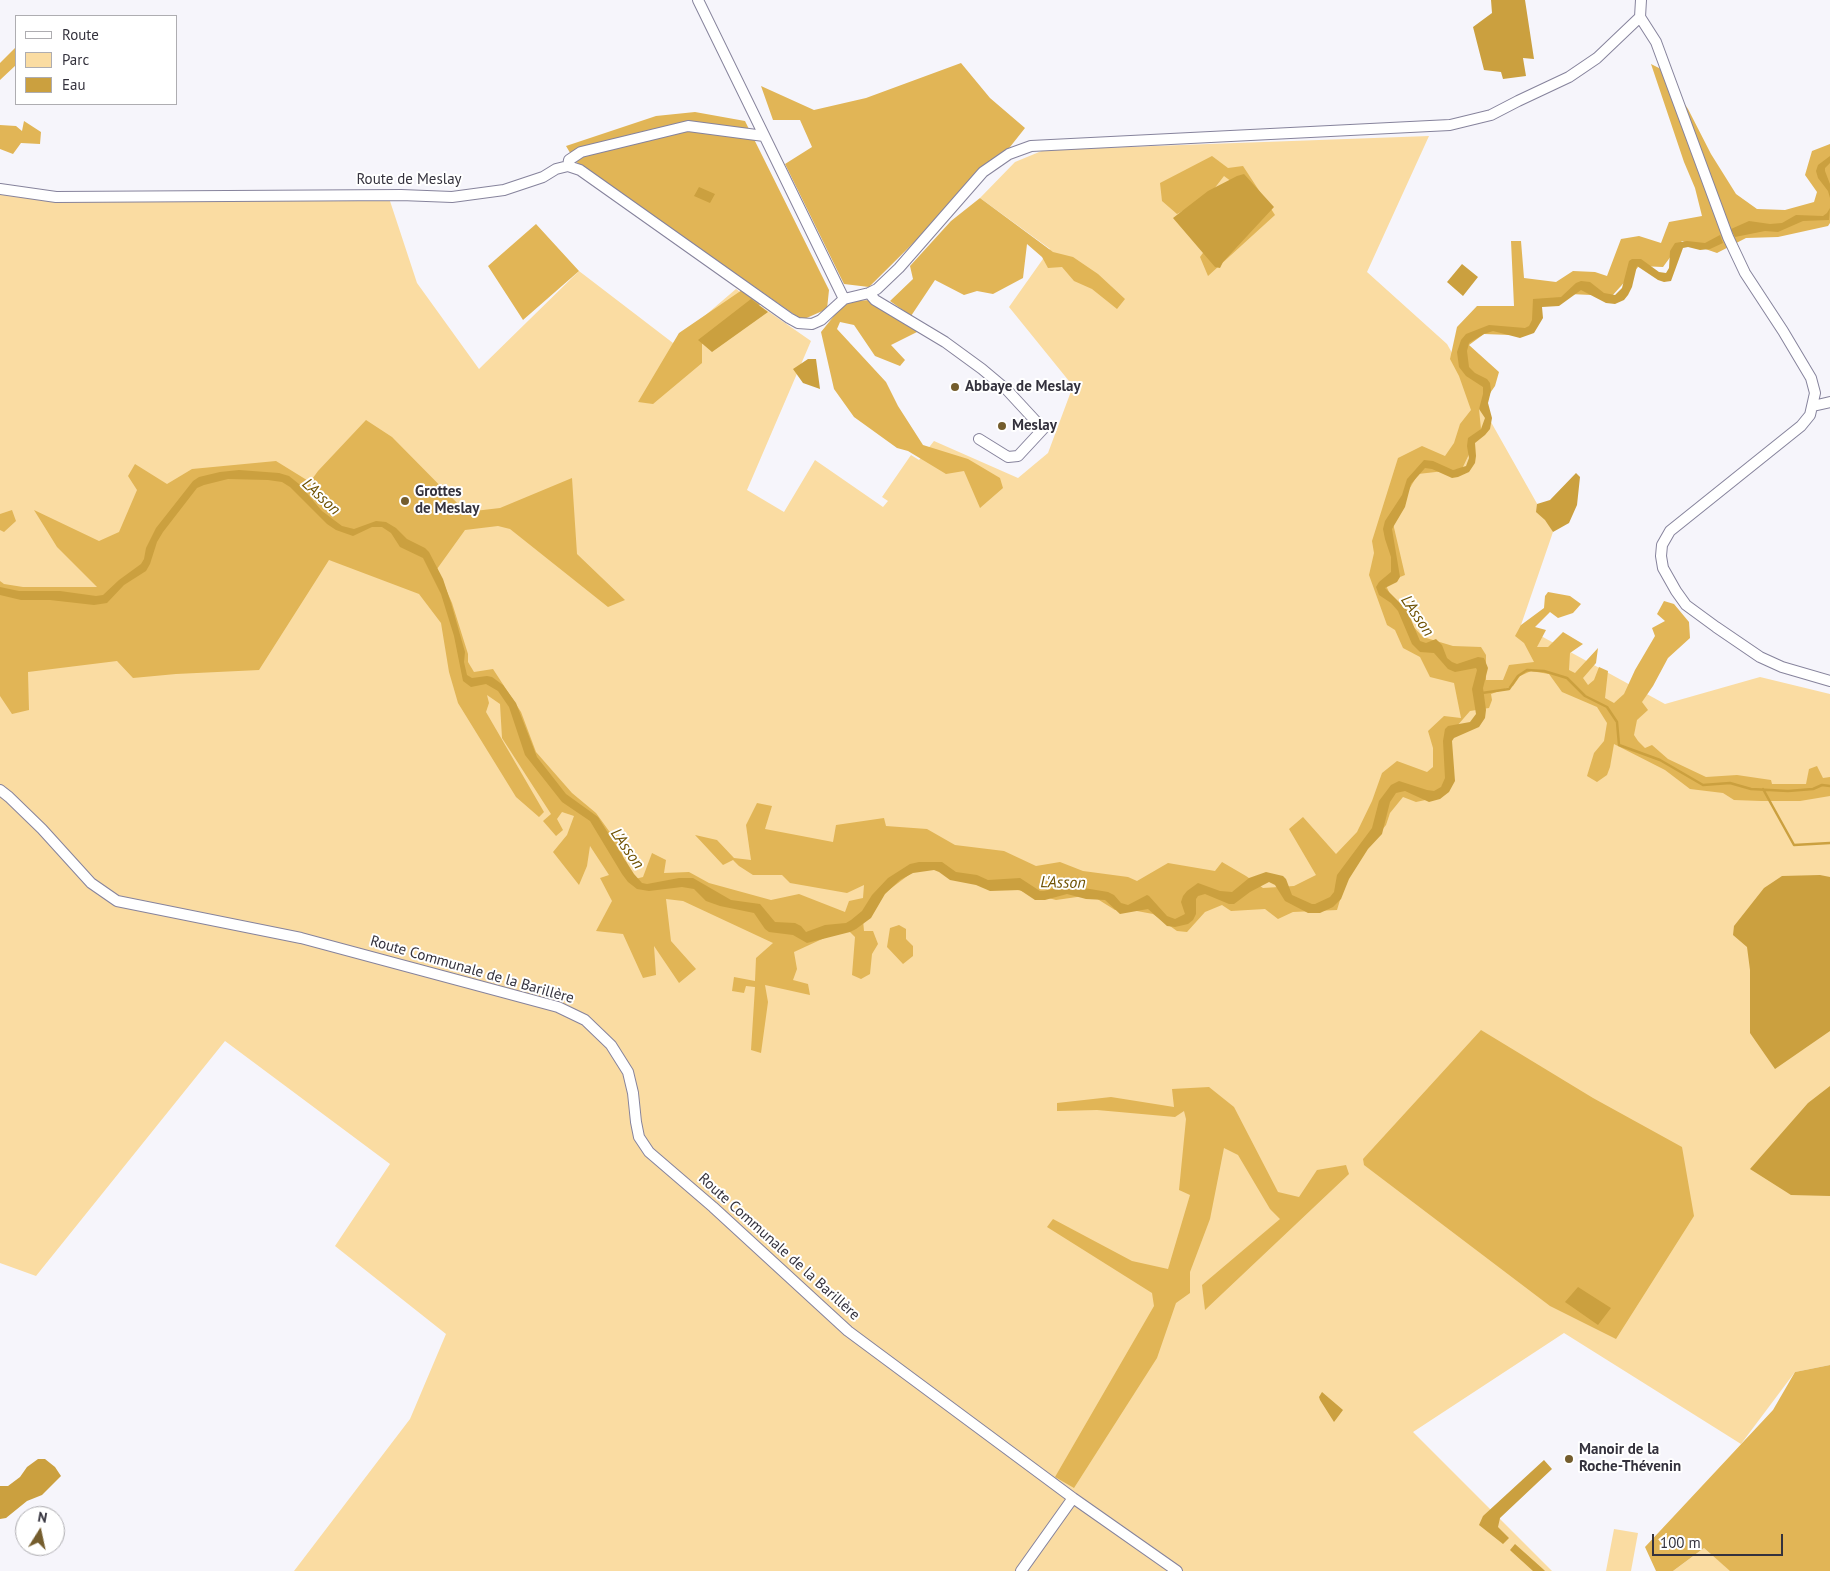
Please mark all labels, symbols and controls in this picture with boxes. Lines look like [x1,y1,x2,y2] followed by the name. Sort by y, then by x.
[15,15,178,105] legend
[62,25,99,44] text: Route
[62,50,89,69] text: Parc
[62,75,86,94] text: Eau
[356,171,462,189] street label: Route de Meslay
[965,378,1081,396] place label: Abbaye de Meslay
[949,381,961,393] marker: Abbaye de Meslay
[1012,417,1057,435] place label: Meslay
[996,420,1008,432] marker: Meslay
[298,475,344,519] water label: L'Asson
[415,483,479,518] place label: Grottes de Meslay
[399,495,411,507] marker: Grottes de Meslay
[1396,592,1438,640] water label: L'Asson
[606,825,648,873] water label: L'Asson
[1040,873,1086,893] water label: L'Asson
[368,932,576,1008] street label: Route Communale de la Barillère
[695,1170,863,1324] street label: Route Communale de la Barillère
[1579,1441,1681,1476] place label: Manoir de la Roche-Thévenin
[1563,1453,1575,1465] marker: Manoir de la Roche-Thévenin
[15,1506,65,1556] north arrow
[36,1508,49,1527] text: N
[1655,1524,1786,1556] scale bar
[1660,1533,1701,1552] text: 100 m

